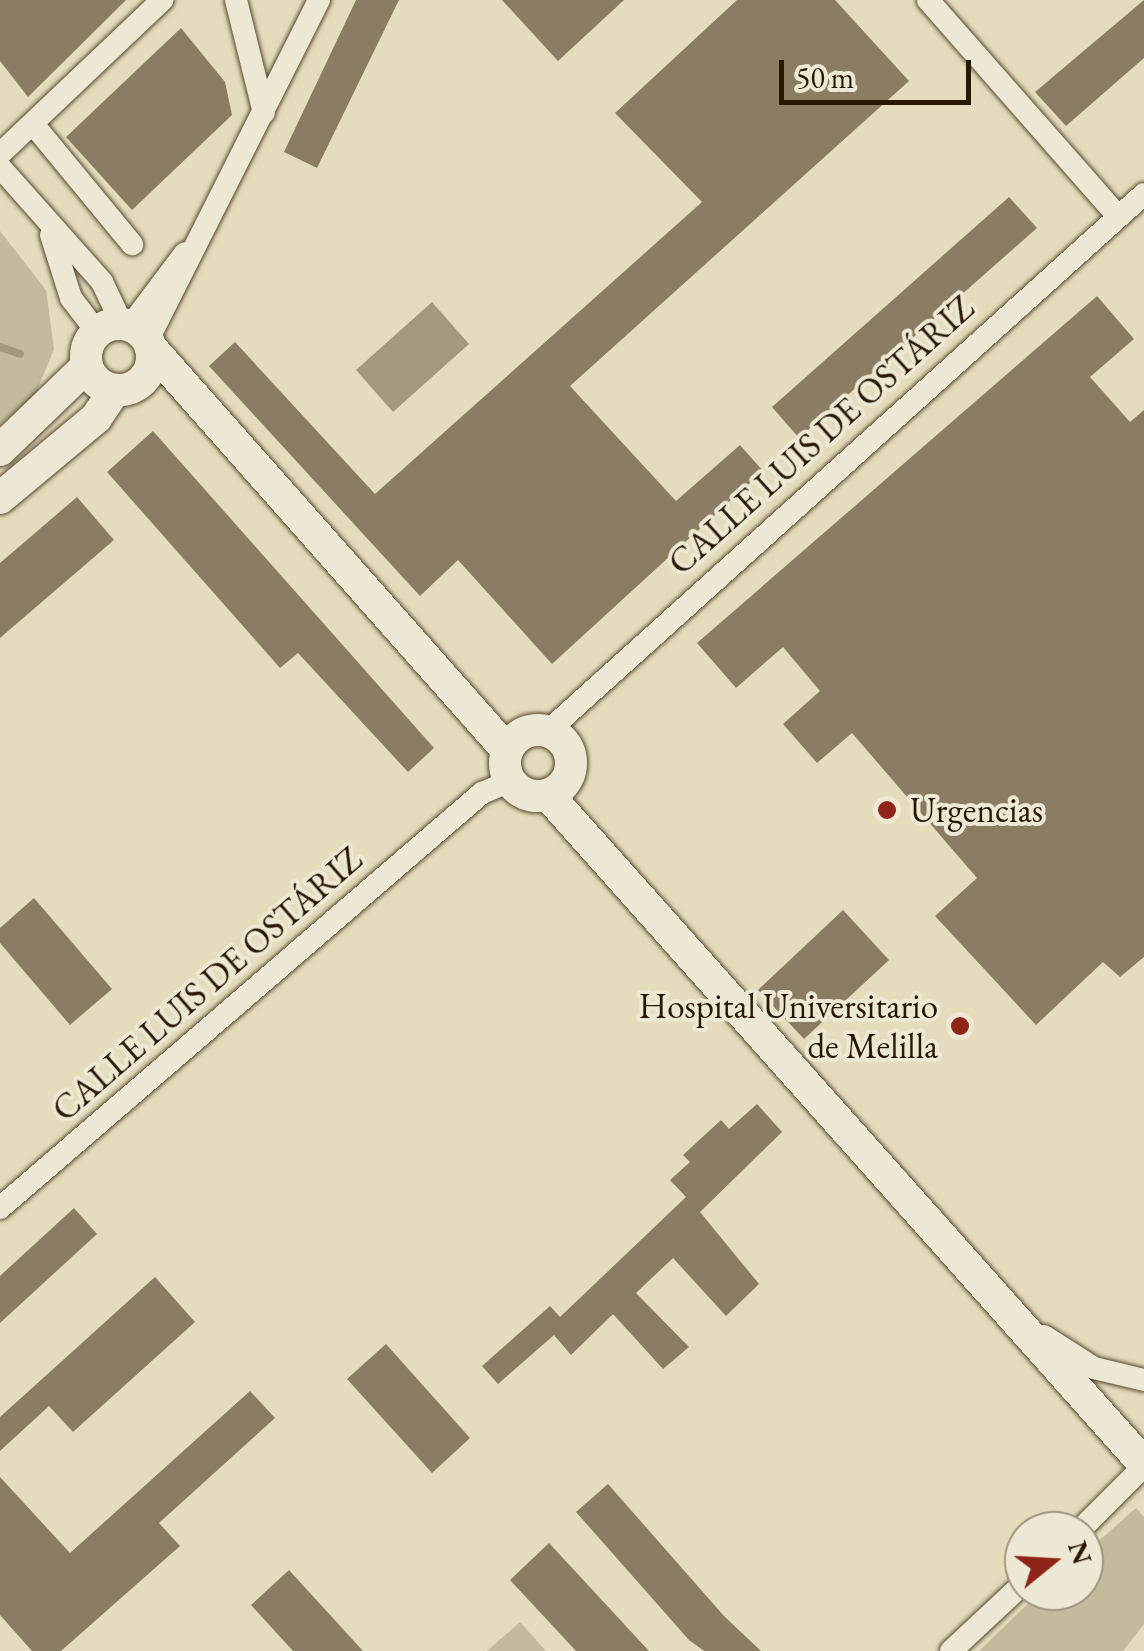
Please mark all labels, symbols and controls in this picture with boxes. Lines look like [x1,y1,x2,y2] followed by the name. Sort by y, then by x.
[784,40,976,102] scale bar
[796,58,854,97] text: 50 m
[659,287,983,583] street label: CALLE LUIS DE OSTÁRIZ
[910,789,1043,831] place label: Urgencias
[874,797,900,823] marker: Urgencias
[43,838,371,1130] street label: CALLE LUIS DE OSTÁRIZ
[639,985,938,1067] place label: Hospital Universitario de Melilla
[947,1013,973,1039] marker: Hospital Universitario de Melilla
[1004,1511,1104,1611] north arrow
[1060,1536,1101,1569] text: N

